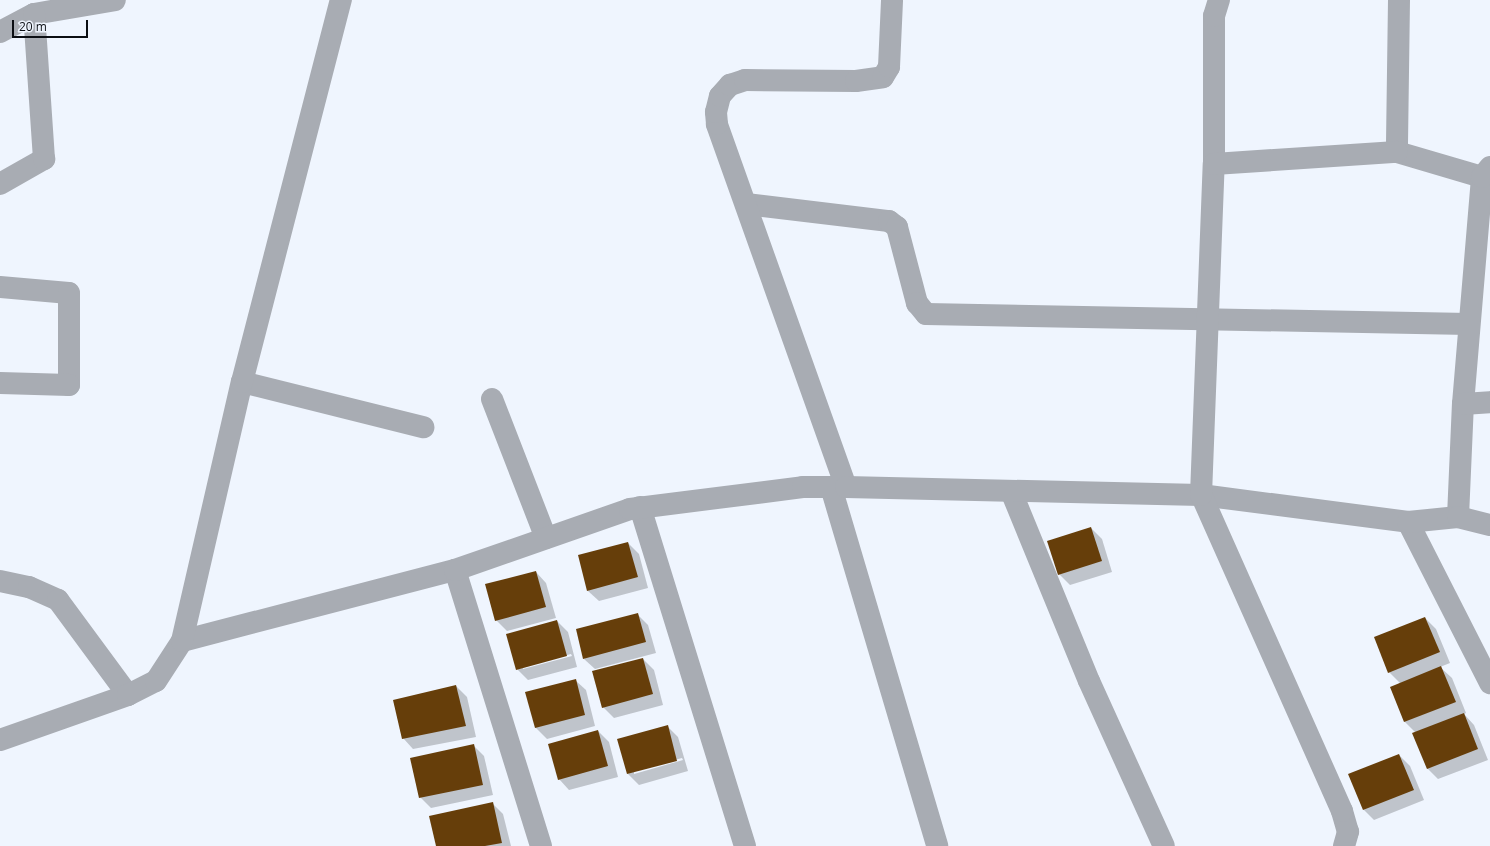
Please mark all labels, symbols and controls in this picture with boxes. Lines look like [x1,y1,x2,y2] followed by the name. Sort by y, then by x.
[14,12,90,38] scale bar
[19,18,47,35] text: 20 m

